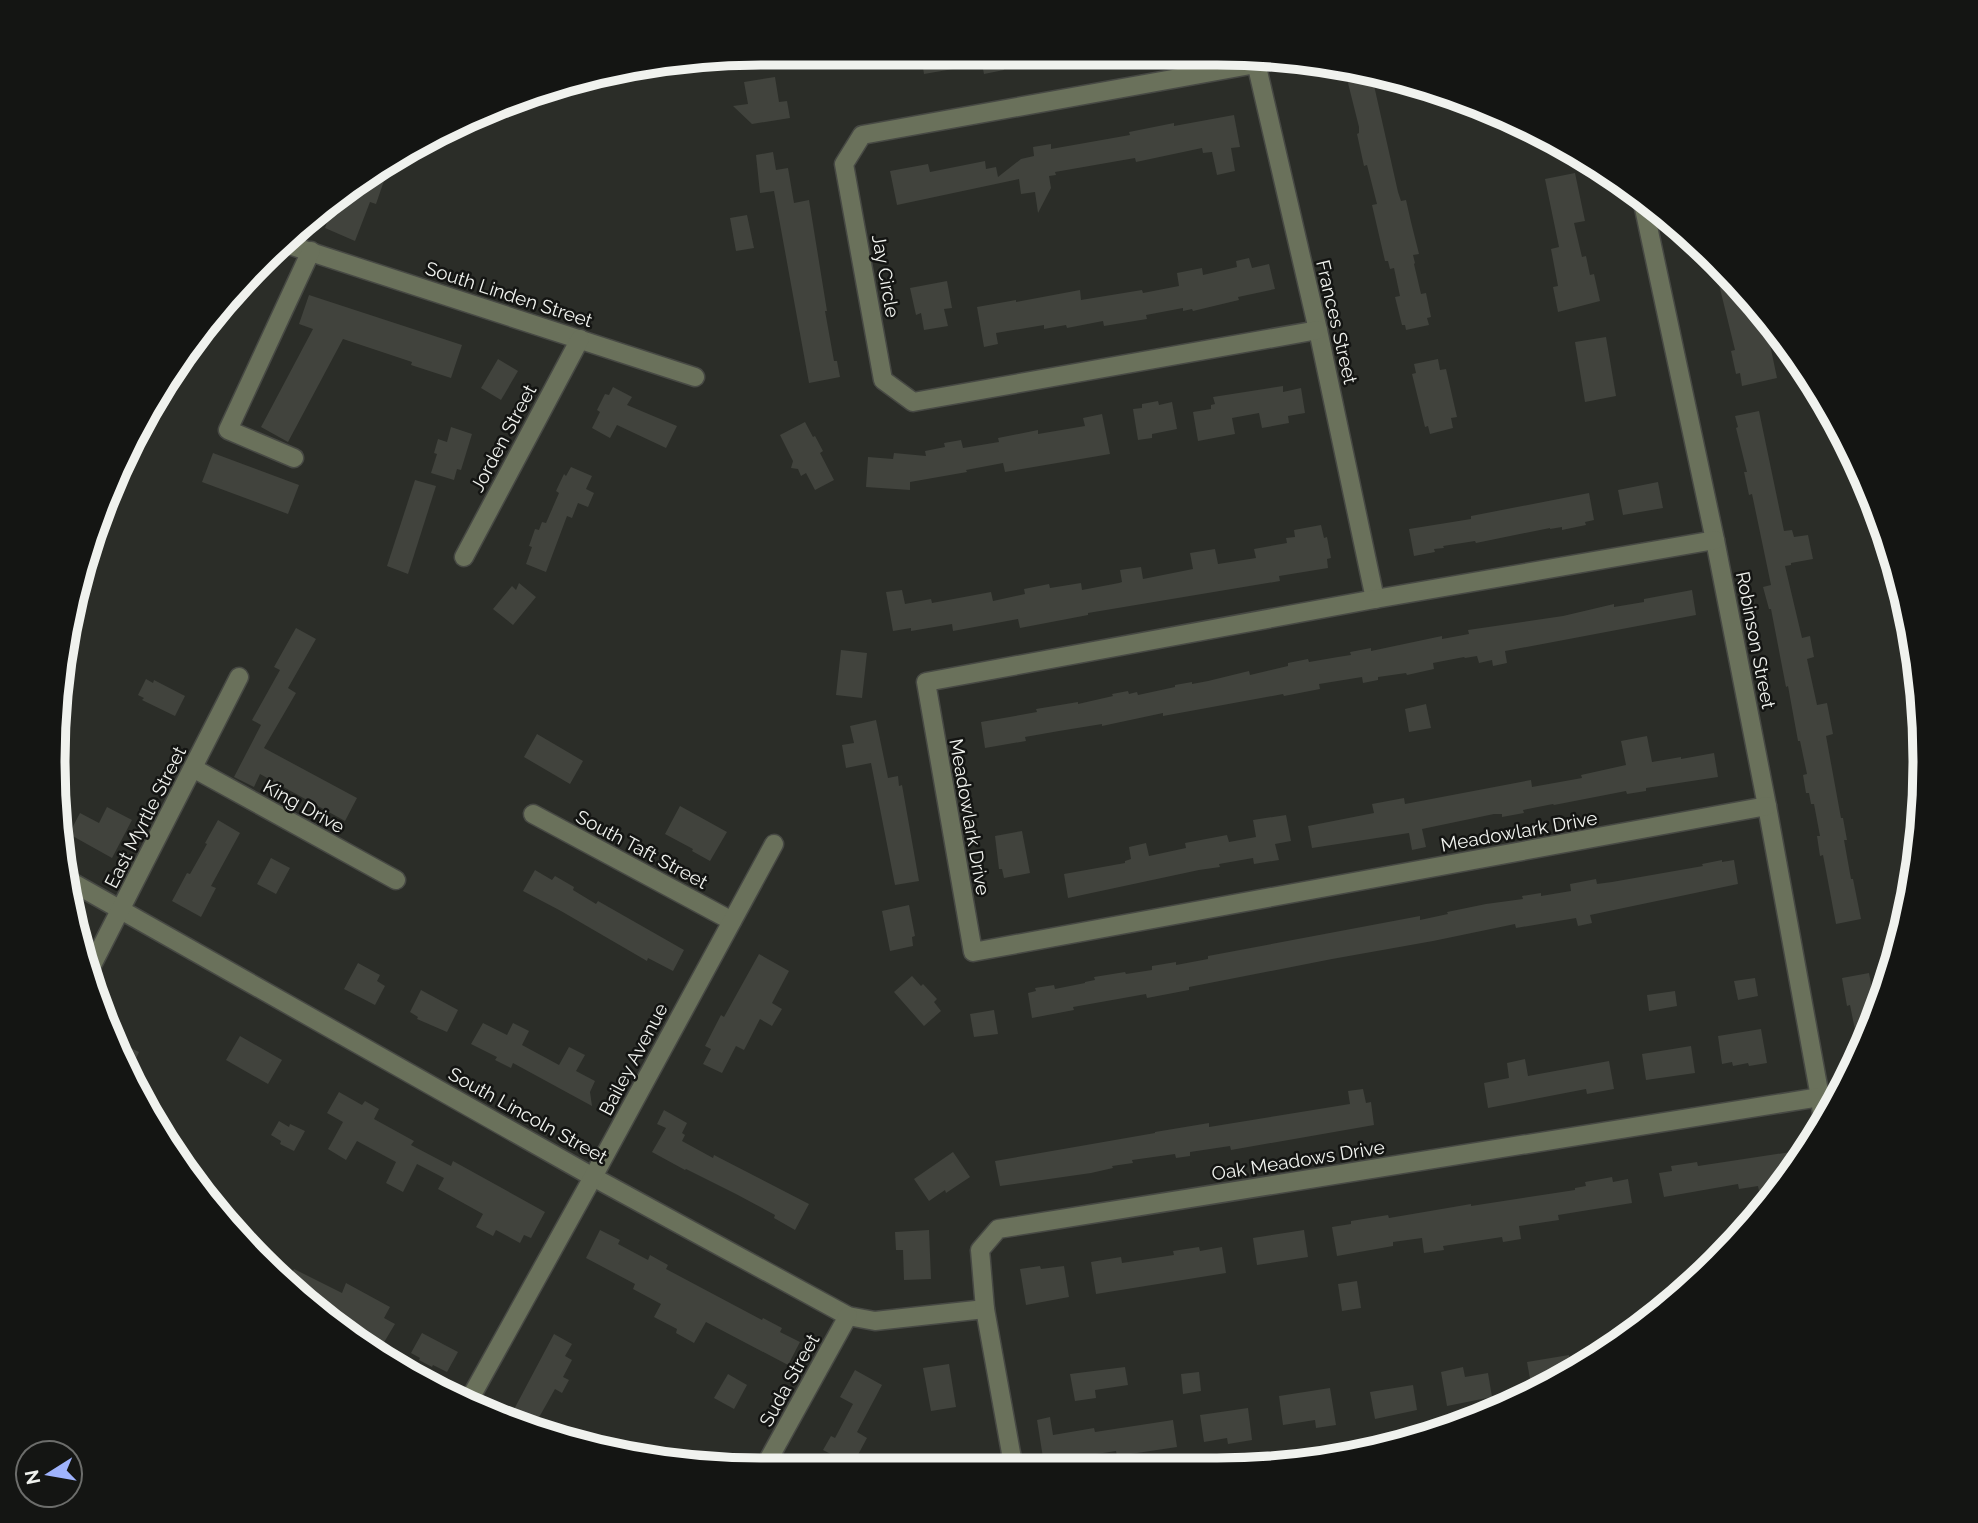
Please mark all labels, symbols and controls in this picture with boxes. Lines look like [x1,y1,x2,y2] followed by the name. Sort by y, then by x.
[868,233,904,319] street label: Jay Circle
[423,257,596,332] street label: South Linden Street
[1312,258,1362,387] street label: Frances Street
[466,380,541,495] street label: Jorden Street
[1732,569,1780,711] street label: Robinson Street
[945,737,995,897] street label: Meadowlark Drive
[100,742,191,892] street label: East Myrtle Street
[260,775,348,837] street label: King Drive
[572,805,712,893] street label: South Taft Street
[1439,806,1599,856] street label: Meadowlark Drive
[594,999,672,1119] street label: Bailey Avenue
[445,1062,612,1168] street label: South Lincoln Street
[1210,1135,1386,1185] street label: Oak Meadows Drive
[755,1329,824,1430] street label: Suda Street
[14,1439,84,1509] north arrow
[20,1468,44,1486] text: N

